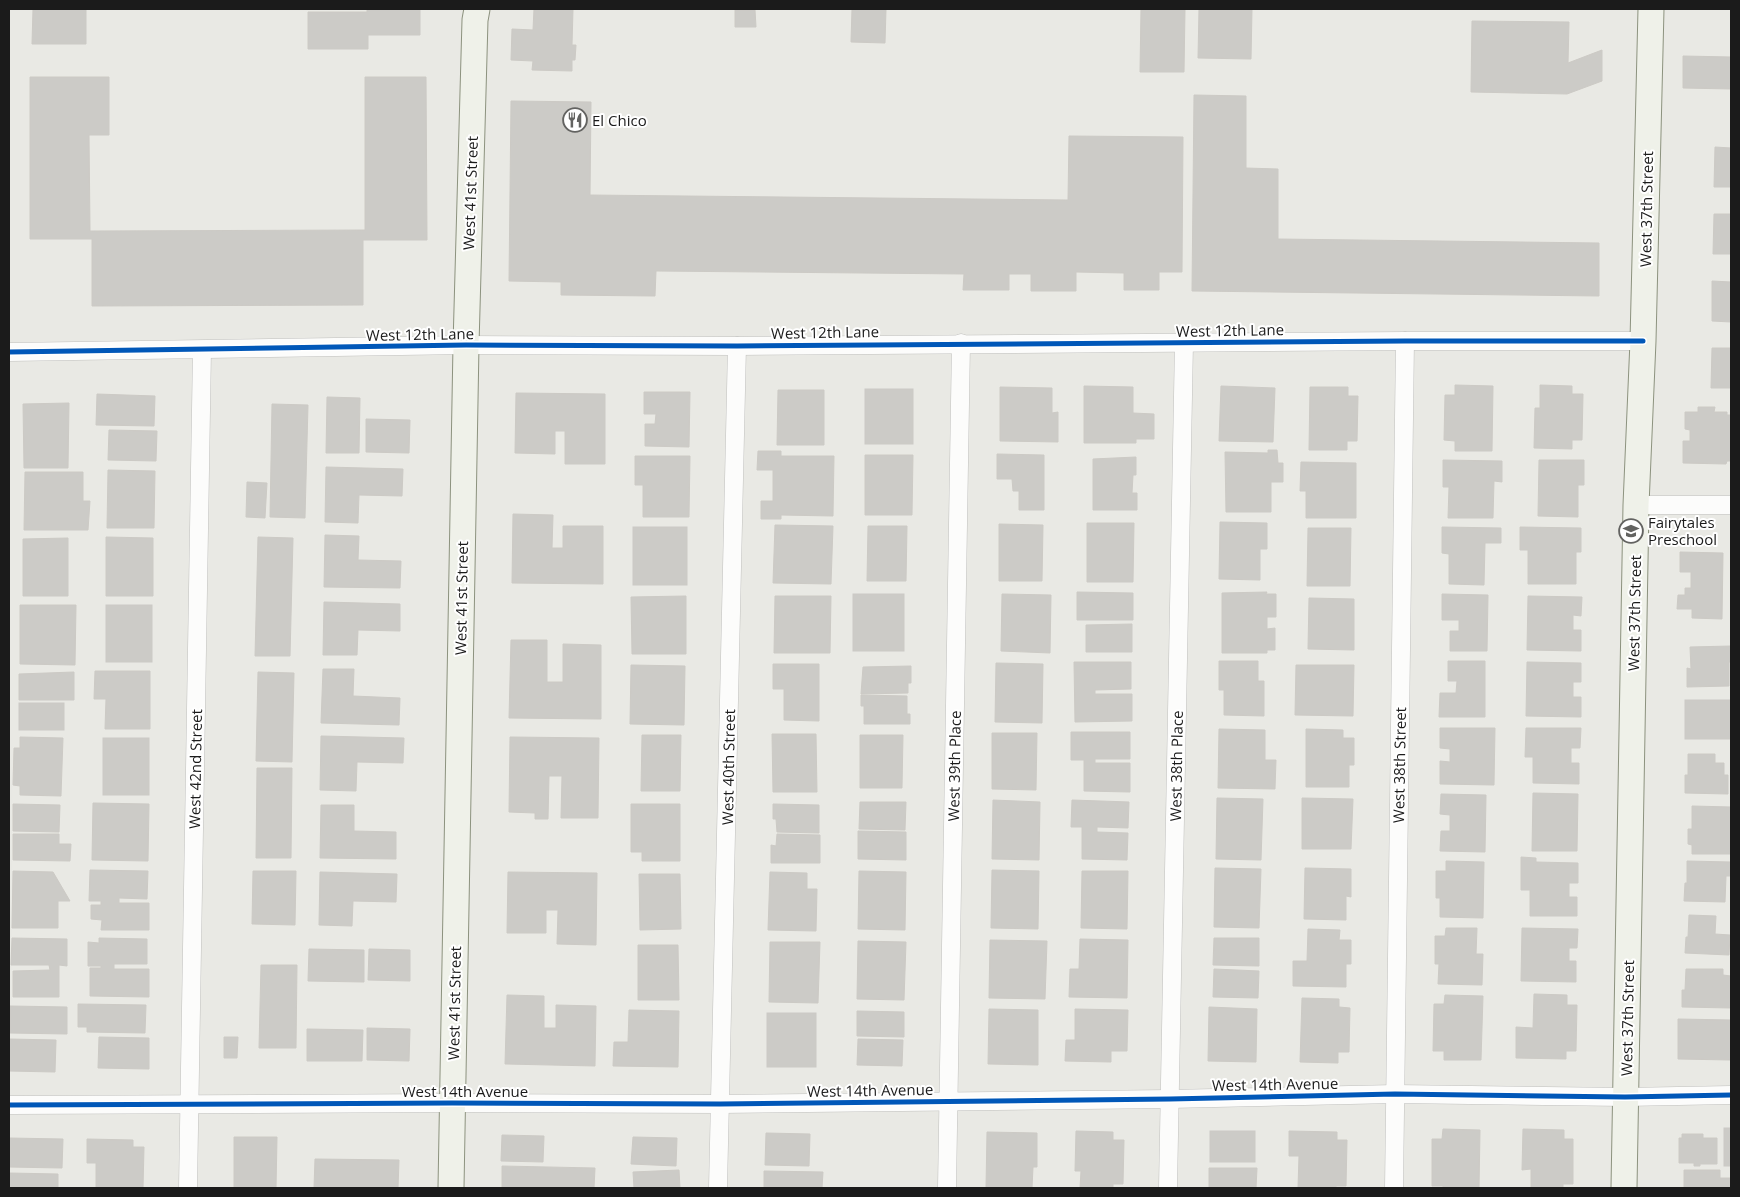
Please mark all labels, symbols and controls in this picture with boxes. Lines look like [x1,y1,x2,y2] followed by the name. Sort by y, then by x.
[562,107,588,133] restaurant icon: El Chico
[592,110,647,130] place label: El Chico
[458,136,482,250] street label: West 41st Street
[1635,151,1657,267] street label: West 37th Street
[1176,319,1284,341] street label: West 12th Lane
[771,321,879,343] street label: West 12th Lane
[366,323,474,345] street label: West 12th Lane
[1648,512,1717,549] place label: Fairytales Preschool
[1618,518,1644,544] school or university icon: Fairytales Preschool
[450,541,472,655] street label: West 41st Street
[1623,555,1645,671] street label: West 37th Street
[1388,707,1410,823] street label: West 38th Street
[184,709,206,829] street label: West 42nd Street
[717,709,739,825] street label: West 40th Street
[943,710,965,822] street label: West 39th Place
[1165,710,1187,822] street label: West 38th Place
[443,946,465,1060] street label: West 41st Street
[1616,960,1638,1076] street label: West 37th Street
[1212,1073,1338,1095] street label: West 14th Avenue
[807,1079,933,1101] street label: West 14th Avenue
[402,1081,528,1101] street label: West 14th Avenue

